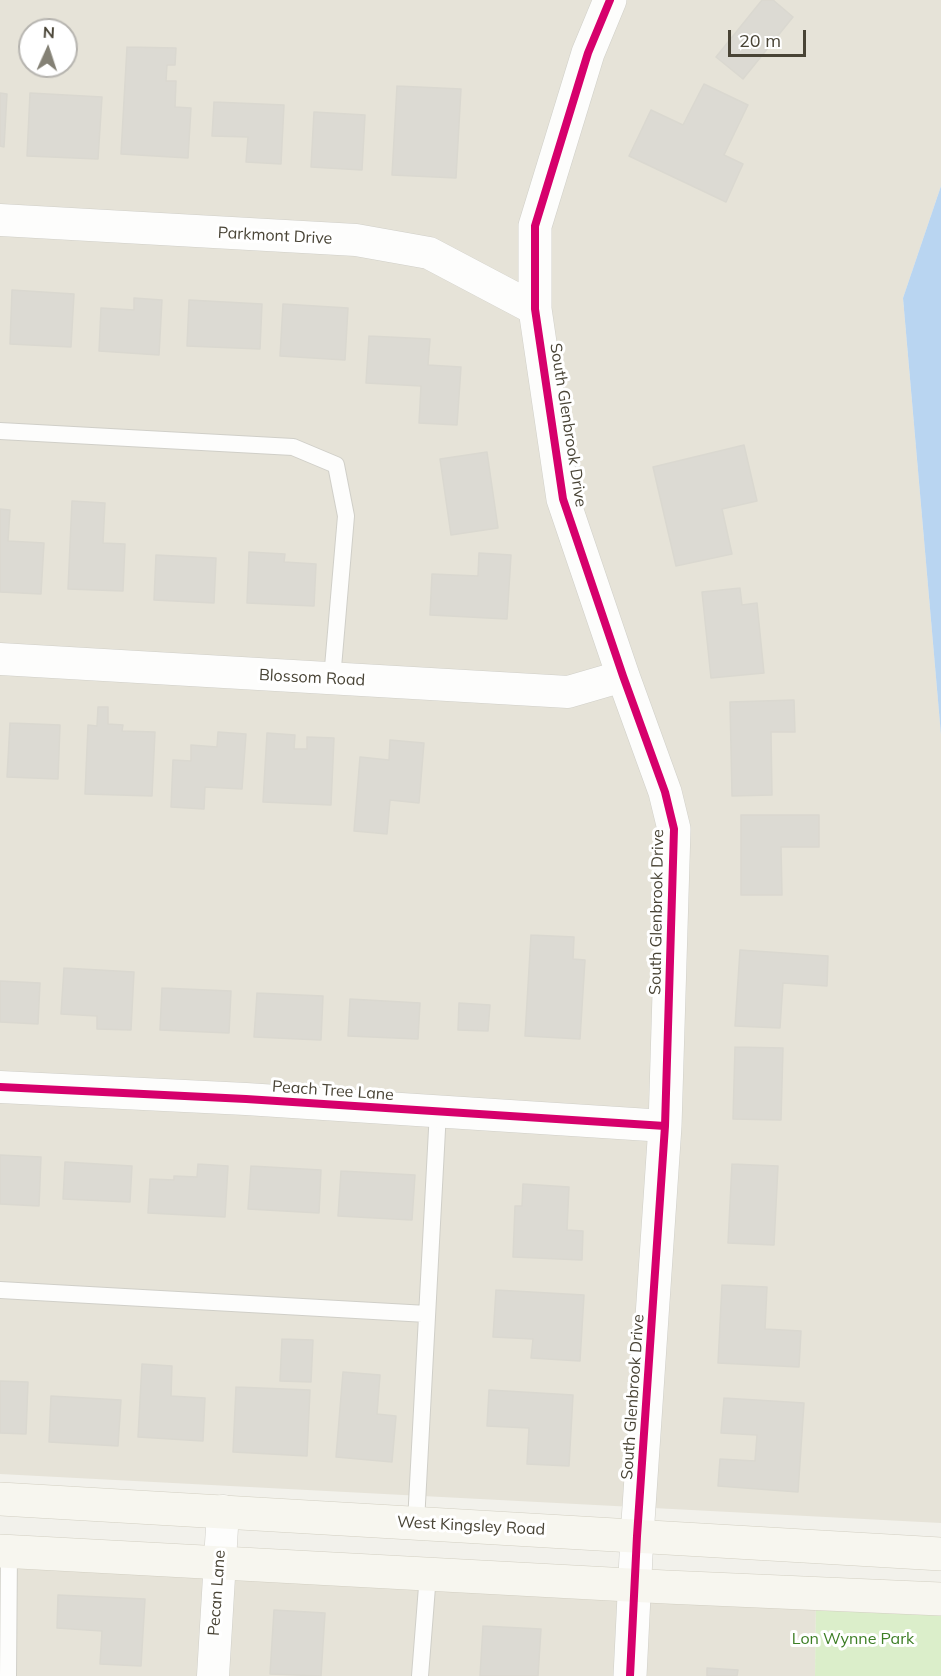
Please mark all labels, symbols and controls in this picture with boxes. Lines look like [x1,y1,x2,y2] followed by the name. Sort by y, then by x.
[18,18,78,78] north arrow
[731,18,809,56] scale bar
[42,22,55,42] text: N
[739,29,781,52] text: 20 m
[217,223,333,249] street label: Parkmont Drive
[546,342,590,508] street label: South Glenbrook Drive
[258,666,366,690] street label: Blossom Road
[646,829,668,995] street label: South Glenbrook Drive
[271,1077,395,1105] street label: Peach Tree Lane
[618,1314,648,1480] street label: South Glenbrook Drive
[396,1513,546,1539] street label: West Kingsley Road
[204,1549,230,1637] street label: Pecan Lane
[792,1629,914,1649] park label: Lon Wynne Park

